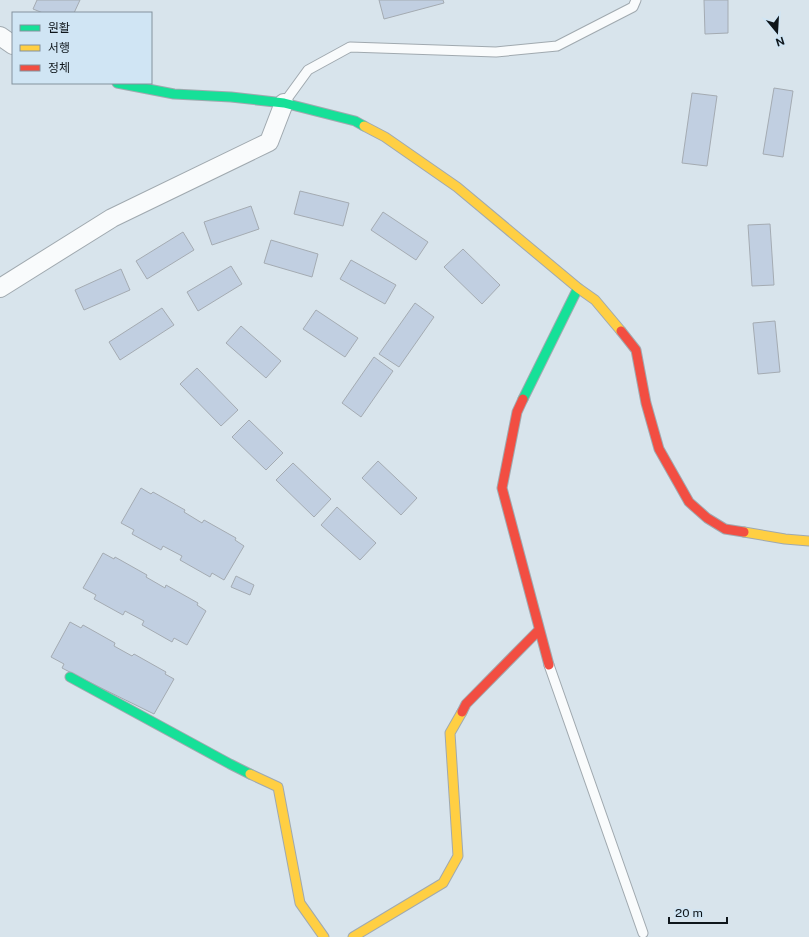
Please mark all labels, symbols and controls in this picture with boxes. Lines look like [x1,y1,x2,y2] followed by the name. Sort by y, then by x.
[12,12,152,84] legend
[757,12,797,52] north arrow
[48,21,70,35] text: 원활
[774,34,786,49] text: N
[48,41,70,55] text: 서행
[48,61,70,75] text: 정체
[669,899,727,925] scale bar
[675,906,703,920] text: 20 m

